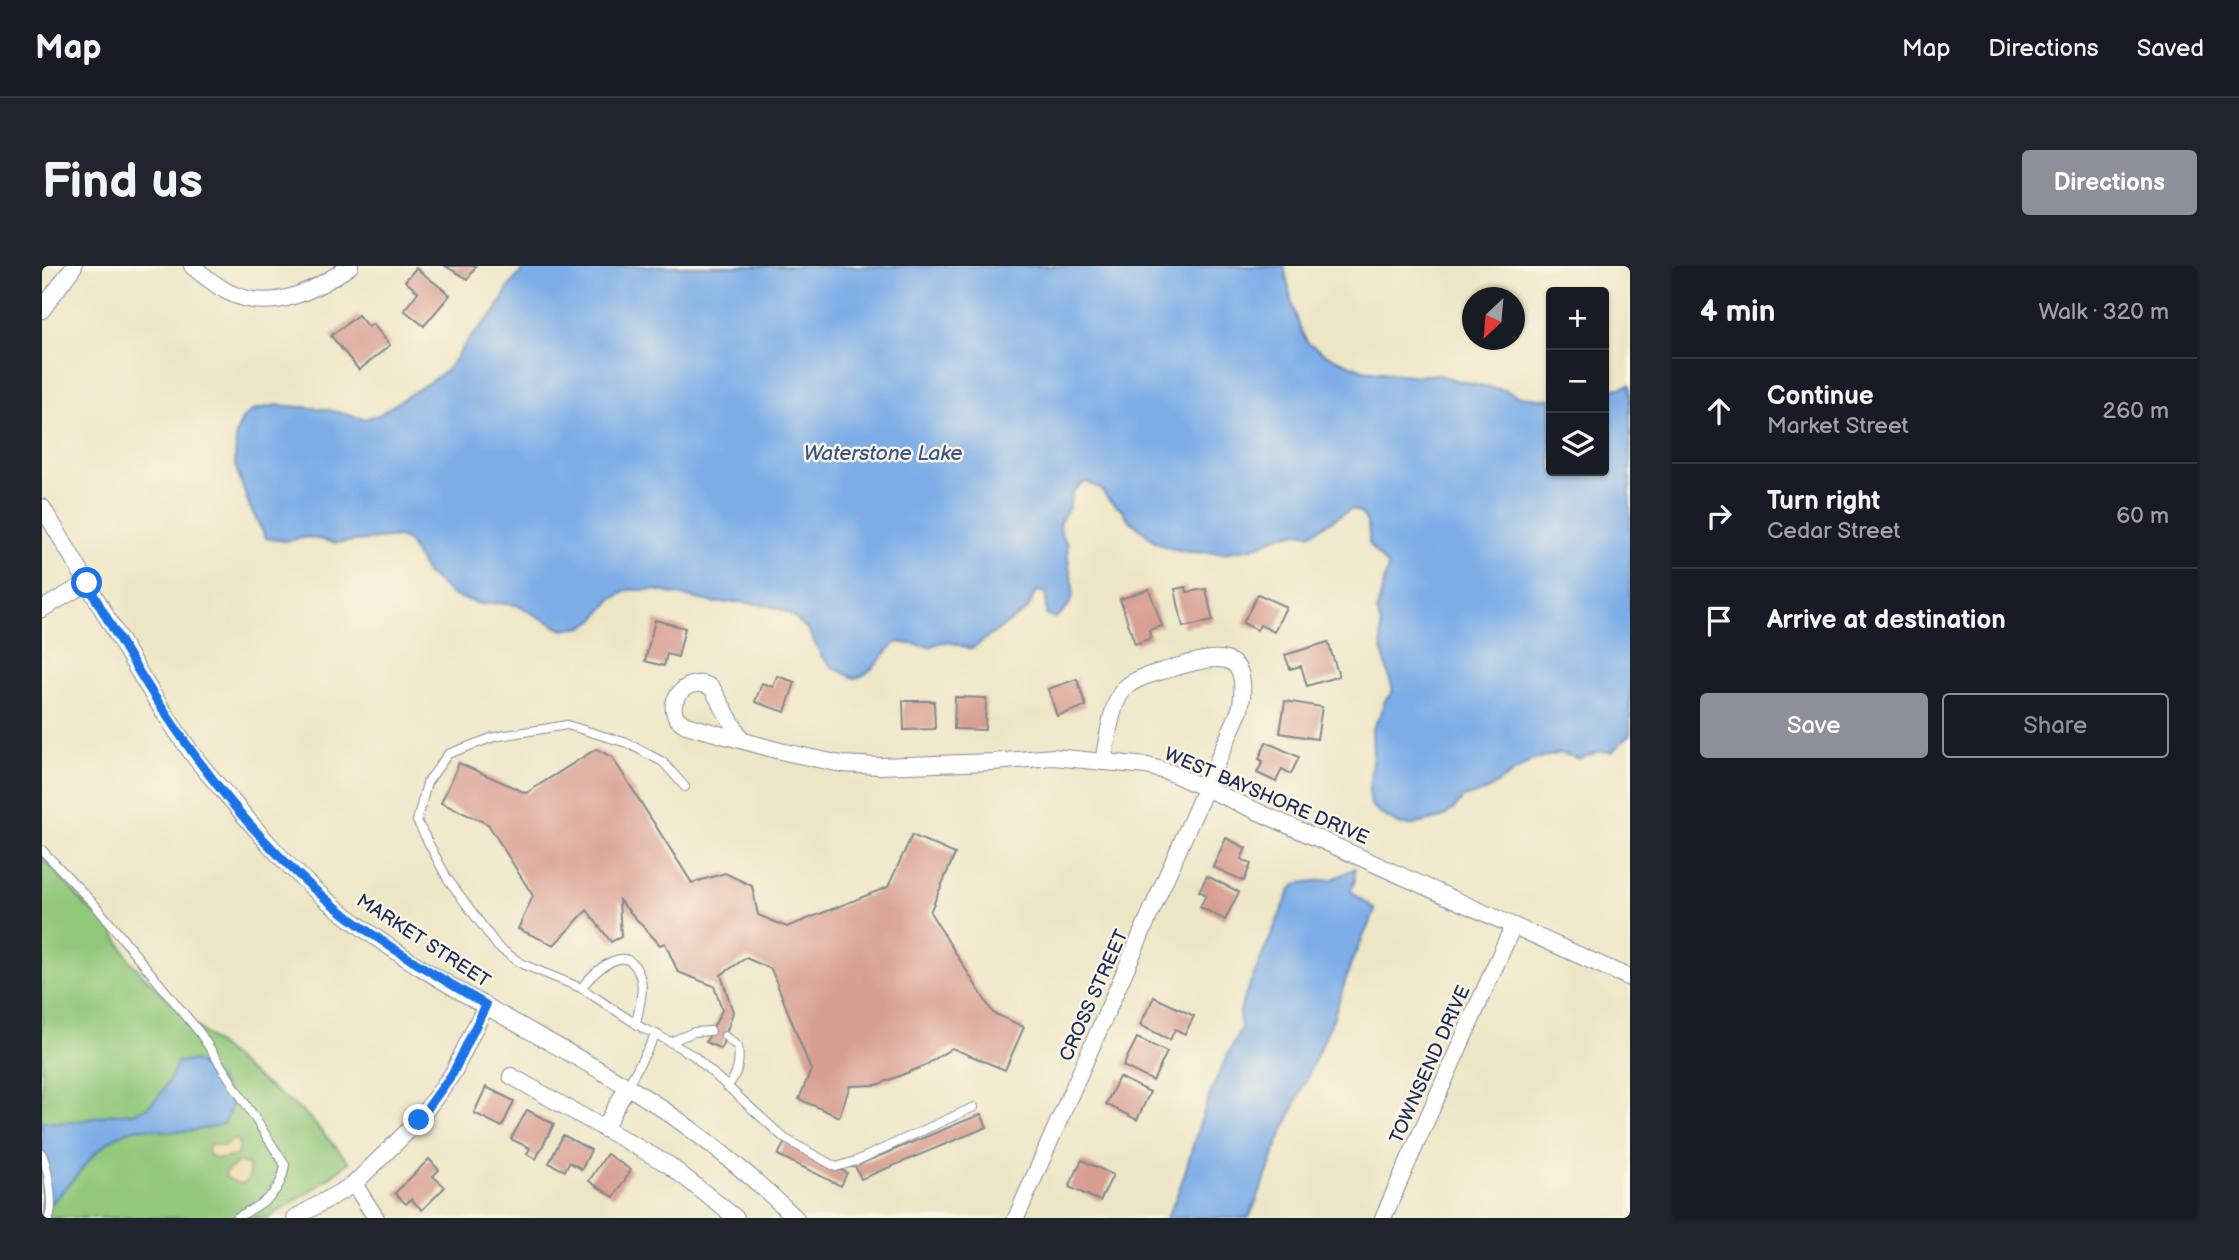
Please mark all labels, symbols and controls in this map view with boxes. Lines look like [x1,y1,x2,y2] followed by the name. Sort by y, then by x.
[35,28,101,68] text: Map
[1902,34,1950,63] text: Map
[1988,34,2099,63] text: Directions
[2137,34,2204,63] text: Saved
[2022,150,2197,215] button: Directions
[42,153,203,212] text: Find us
[1462,287,1525,350] north arrow
[1546,287,1609,476] map controls
[1546,287,1609,350] button: +
[1700,294,1775,330] text: 4 min
[2038,298,2169,326] text: Walk · 320 m
[1546,350,1609,413] button: −
[1767,381,1874,412] text: Continue
[1700,392,1738,430] icon: ahead
[2103,397,2169,425] text: 260 m
[1767,412,1909,440] text: Market Street
[1546,413,1609,476] button: layers
[803,441,963,466] water label: Waterstone Lake
[1767,486,1880,517] text: Turn right
[1700,497,1738,535] icon: right
[2116,502,2169,530] text: 60 m
[1767,517,1900,545] text: Cedar Street
[71,567,102,598] route start
[1700,602,1738,640] icon: arrive
[1767,605,2006,636] text: Arrive at destination
[1700,693,1928,758] button: Save
[1942,693,2169,758] button: Share
[1161,743,1372,850] street label: WEST BAYSHORE DRIVE
[352,889,495,993] street label: MARKET STREET
[1055,926,1134,1065] street label: CROSS STREET
[1385,982,1476,1147] street label: TOWNSEND DRIVE
[403,1104,434,1135] route end

